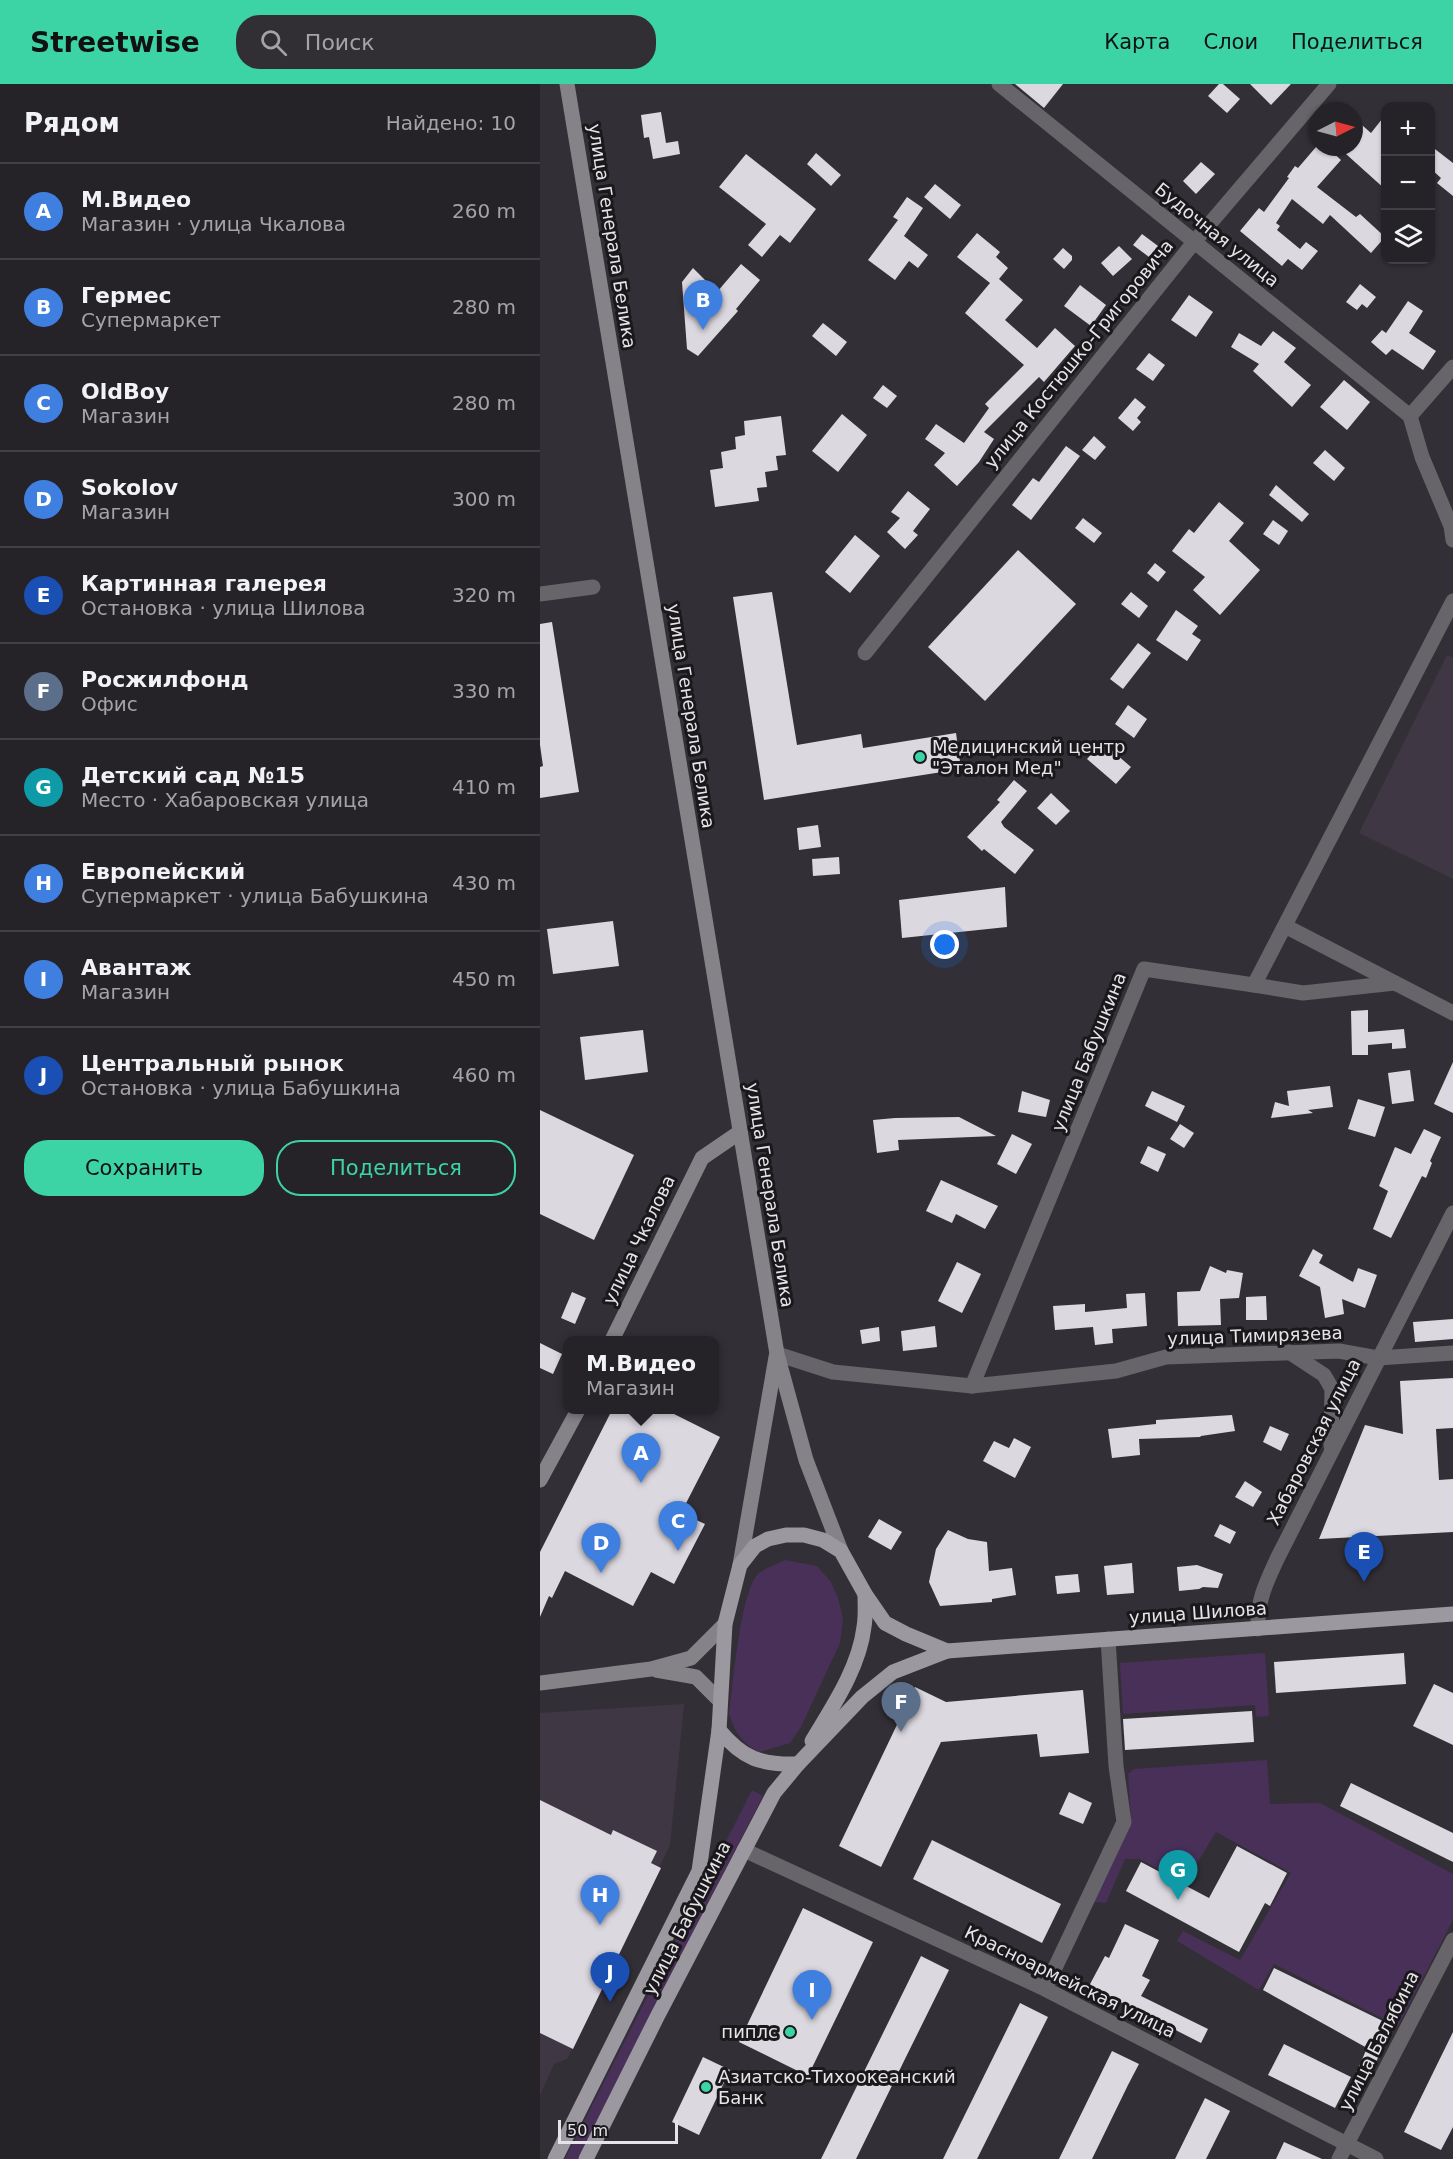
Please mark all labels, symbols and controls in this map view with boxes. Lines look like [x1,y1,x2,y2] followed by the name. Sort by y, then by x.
[236,15,656,69] search box
[30,26,200,59] text: Streetwise
[257,26,290,59] icon: search
[305,30,375,55] text: Поиск
[1104,30,1170,54] text: Карта
[1203,30,1258,54] text: Слои
[1291,30,1423,54] text: Поделиться
[1309,102,1363,156] north arrow
[1381,102,1435,264] map controls
[1381,102,1435,156] button: +
[24,108,120,138] text: Рядом
[386,111,516,135] text: Найдено: 10
[584,122,641,350] street label: улица Генерала Белика
[1381,156,1435,210] button: −
[1151,178,1284,291] street label: Будочная улица
[81,187,191,212] text: М.Видео
[36,199,51,223] text: A
[452,199,516,223] text: 260 m
[1381,210,1435,264] button: layers
[81,212,346,236] text: Магазин · улица Чкалова
[980,235,1177,472] street label: улица Костюшко-Григоровича
[684,280,722,330] pin: B
[81,283,172,308] text: Гермес
[36,295,51,319] text: B
[452,295,516,319] text: 280 m
[81,308,221,332] text: Супермаркет
[81,379,169,404] text: OldBoy
[36,391,51,415] text: C
[452,391,516,415] text: 280 m
[81,404,170,428] text: Магазин
[81,475,178,500] text: Sokolov
[35,487,52,511] text: D
[452,487,516,511] text: 300 m
[81,500,170,524] text: Магазин
[81,571,327,596] text: Картинная галерея
[37,583,50,607] text: E
[452,583,516,607] text: 320 m
[81,596,365,620] text: Остановка · улица Шилова
[663,602,720,830] street label: улица Генерала Белика
[81,667,249,692] text: Росжилфонд
[37,679,50,703] text: F
[452,679,516,703] text: 330 m
[81,692,138,716] text: Офис
[932,736,1125,778] place label: Медицинский центр "Эталон Мед"
[913,750,927,764] marker: Медицинский центр "Эталон Мед"
[81,763,305,788] text: Детский сад №15
[35,775,52,799] text: G
[452,775,516,799] text: 410 m
[81,788,369,812] text: Место · Хабаровская улица
[81,859,245,884] text: Европейский
[35,871,52,895] text: H
[452,871,516,895] text: 430 m
[81,884,429,908] text: Супермаркет · улица Бабушкина
[930,930,959,959] your location
[81,955,191,980] text: Авантаж
[40,967,47,991] text: I
[452,967,516,991] text: 450 m
[1047,969,1130,1134] street label: улица Бабушкина
[81,980,170,1004] text: Магазин
[81,1051,344,1076] text: Центральный рынок
[40,1063,47,1087] text: J
[452,1063,516,1087] text: 460 m
[81,1076,401,1100] text: Остановка · улица Бабушкина
[742,1081,799,1309] street label: улица Генерала Белика
[24,1140,264,1196] button: Сохранить
[276,1140,516,1196] button: Поделиться
[598,1172,679,1308] street label: улица Чкалова
[1167,1322,1343,1349] street label: улица Тимирязева
[563,1336,719,1414] popup
[586,1351,696,1376] text: М.Видео
[1262,1355,1365,1529] street label: Хабаровская улица
[586,1376,675,1400] text: Магазин
[622,1434,660,1483] pin: A
[658,1502,698,1551] pin: C
[582,1524,620,1573] pin: D
[1344,1532,1384,1582] pin: E
[1128,1597,1268,1628] street label: улица Шилова
[882,1682,920,1732] pin: F
[639,1837,734,1998] street label: улица Бабушкина
[1158,1850,1198,1900] pin: G
[580,1876,620,1925] pin: H
[961,1921,1179,2042] street label: Красноармейская улица
[590,1952,630,2002] pin: J
[1334,1967,1423,2114] street label: улица Балябина
[792,1970,832,2020] pin: I
[721,2021,778,2042] place label: пиплс
[783,2025,797,2039] marker: пиплс
[718,2066,956,2108] place label: Азиатско-Тихоокеанский Банк
[699,2080,713,2094] marker: Азиатско-Тихоокеанский Банк
[558,2117,678,2144] scale bar
[567,2121,608,2140] text: 50 m

